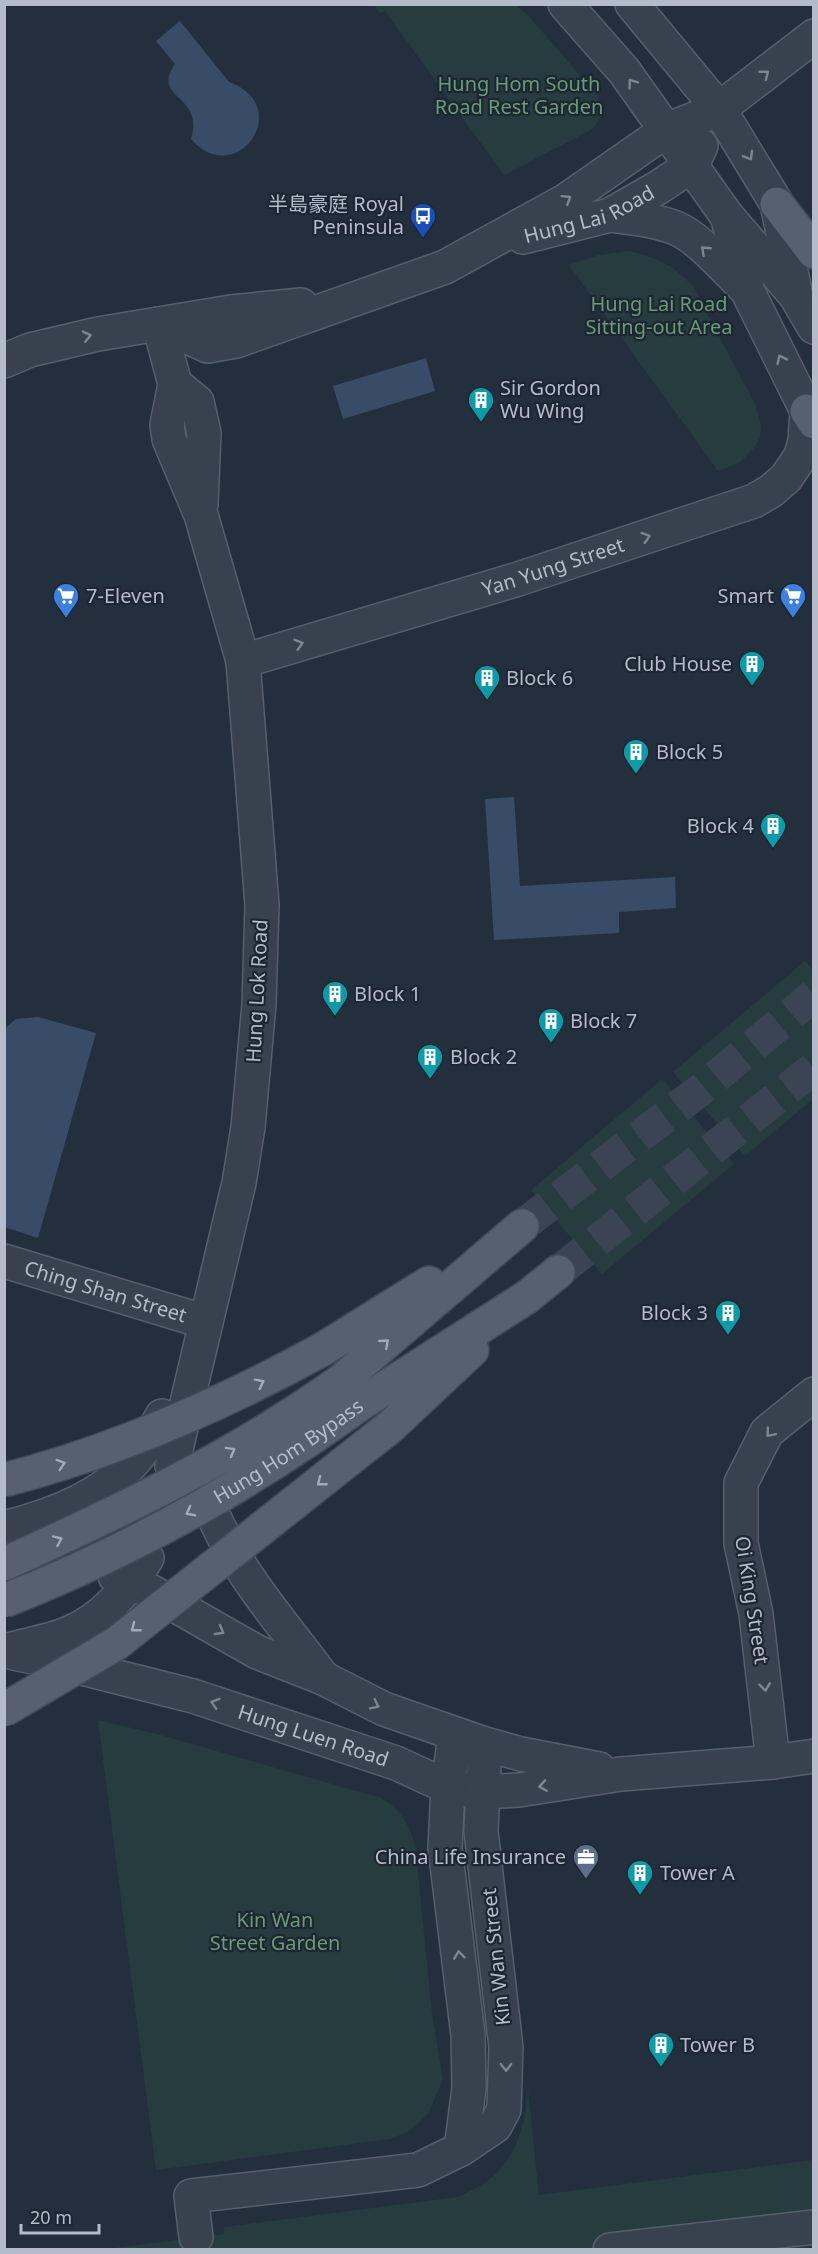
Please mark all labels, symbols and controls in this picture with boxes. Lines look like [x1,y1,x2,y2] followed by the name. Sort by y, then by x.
[435,70,603,120] park label: Hung Hom South Road Rest Garden
[758,70,769,81] one-way arrow
[629,78,640,89] one-way arrow
[741,150,753,161] one-way arrow
[521,179,659,249] street label: Hung Lai Road
[268,190,404,240] place label: 半島豪庭 Royal Peninsula
[561,195,571,207] one-way arrow
[408,201,438,239] bus stop icon: 半島豪庭 Royal Peninsula
[701,246,712,257] one-way arrow
[586,290,732,340] park label: Hung Lai Road Sitting-out Area
[82,331,92,344] one-way arrow
[777,354,788,365] one-way arrow
[500,374,601,424] place label: Sir Gordon Wu Wing
[466,385,496,423] building icon: Sir Gordon Wu Wing
[479,531,628,602] street label: Yan Yung Street
[640,532,651,544] one-way arrow
[51,581,81,619] supermarket icon: 7-Eleven
[778,581,808,619] supermarket icon: Smart
[86,582,165,609] place label: 7-Eleven
[718,582,774,609] place label: Smart
[293,639,304,651] one-way arrow
[737,649,767,687] building icon: Club House
[624,650,732,677] place label: Club House
[472,663,502,701] building icon: Block 6
[506,664,573,691] place label: Block 6
[621,737,651,775] building icon: Block 5
[656,738,723,765] place label: Block 5
[758,811,788,849] building icon: Block 4
[687,812,755,839] place label: Block 4
[239,919,274,1063] street label: Hung Lok Road
[320,979,350,1017] building icon: Block 1
[354,980,421,1007] place label: Block 1
[536,1006,566,1044] building icon: Block 7
[570,1007,637,1034] place label: Block 7
[415,1042,445,1080] building icon: Block 2
[450,1043,517,1070] place label: Block 2
[21,1254,190,1328] street label: Ching Shan Street
[713,1298,743,1336] building icon: Block 3
[641,1299,708,1326] place label: Block 3
[378,1339,389,1350] one-way arrow
[254,1378,265,1390] one-way arrow
[208,1392,369,1510] street label: Hung Hom Bypass
[766,1426,777,1437] one-way arrow
[225,1447,236,1458] one-way arrow
[55,1459,66,1471] one-way arrow
[317,1474,328,1485] one-way arrow
[185,1505,196,1516] one-way arrow
[729,1534,776,1666] street label: Oi King Street
[51,1535,62,1547] one-way arrow
[131,1621,142,1632] one-way arrow
[214,1624,224,1635] one-way arrow
[758,1682,771,1691] one-way arrow
[369,1697,380,1709] one-way arrow
[210,1698,221,1711] one-way arrow
[235,1698,392,1773] street label: Hung Luen Road
[538,1779,548,1792] one-way arrow
[571,1842,601,1880] office icon: China Life Insurance
[375,1843,566,1870] place label: China Life Insurance
[625,1858,655,1896] building icon: Tower A
[660,1859,735,1886] place label: Tower A
[475,1887,516,2027] street label: Kin Wan Street
[210,1906,340,1956] park label: Kin Wan Street Garden
[453,1951,465,1960] one-way arrow
[646,2030,676,2068] building icon: Tower B
[680,2031,755,2058] place label: Tower B
[500,2063,512,2072] one-way arrow
[21,2197,99,2235] scale bar
[30,2205,72,2229] text: 20 m

